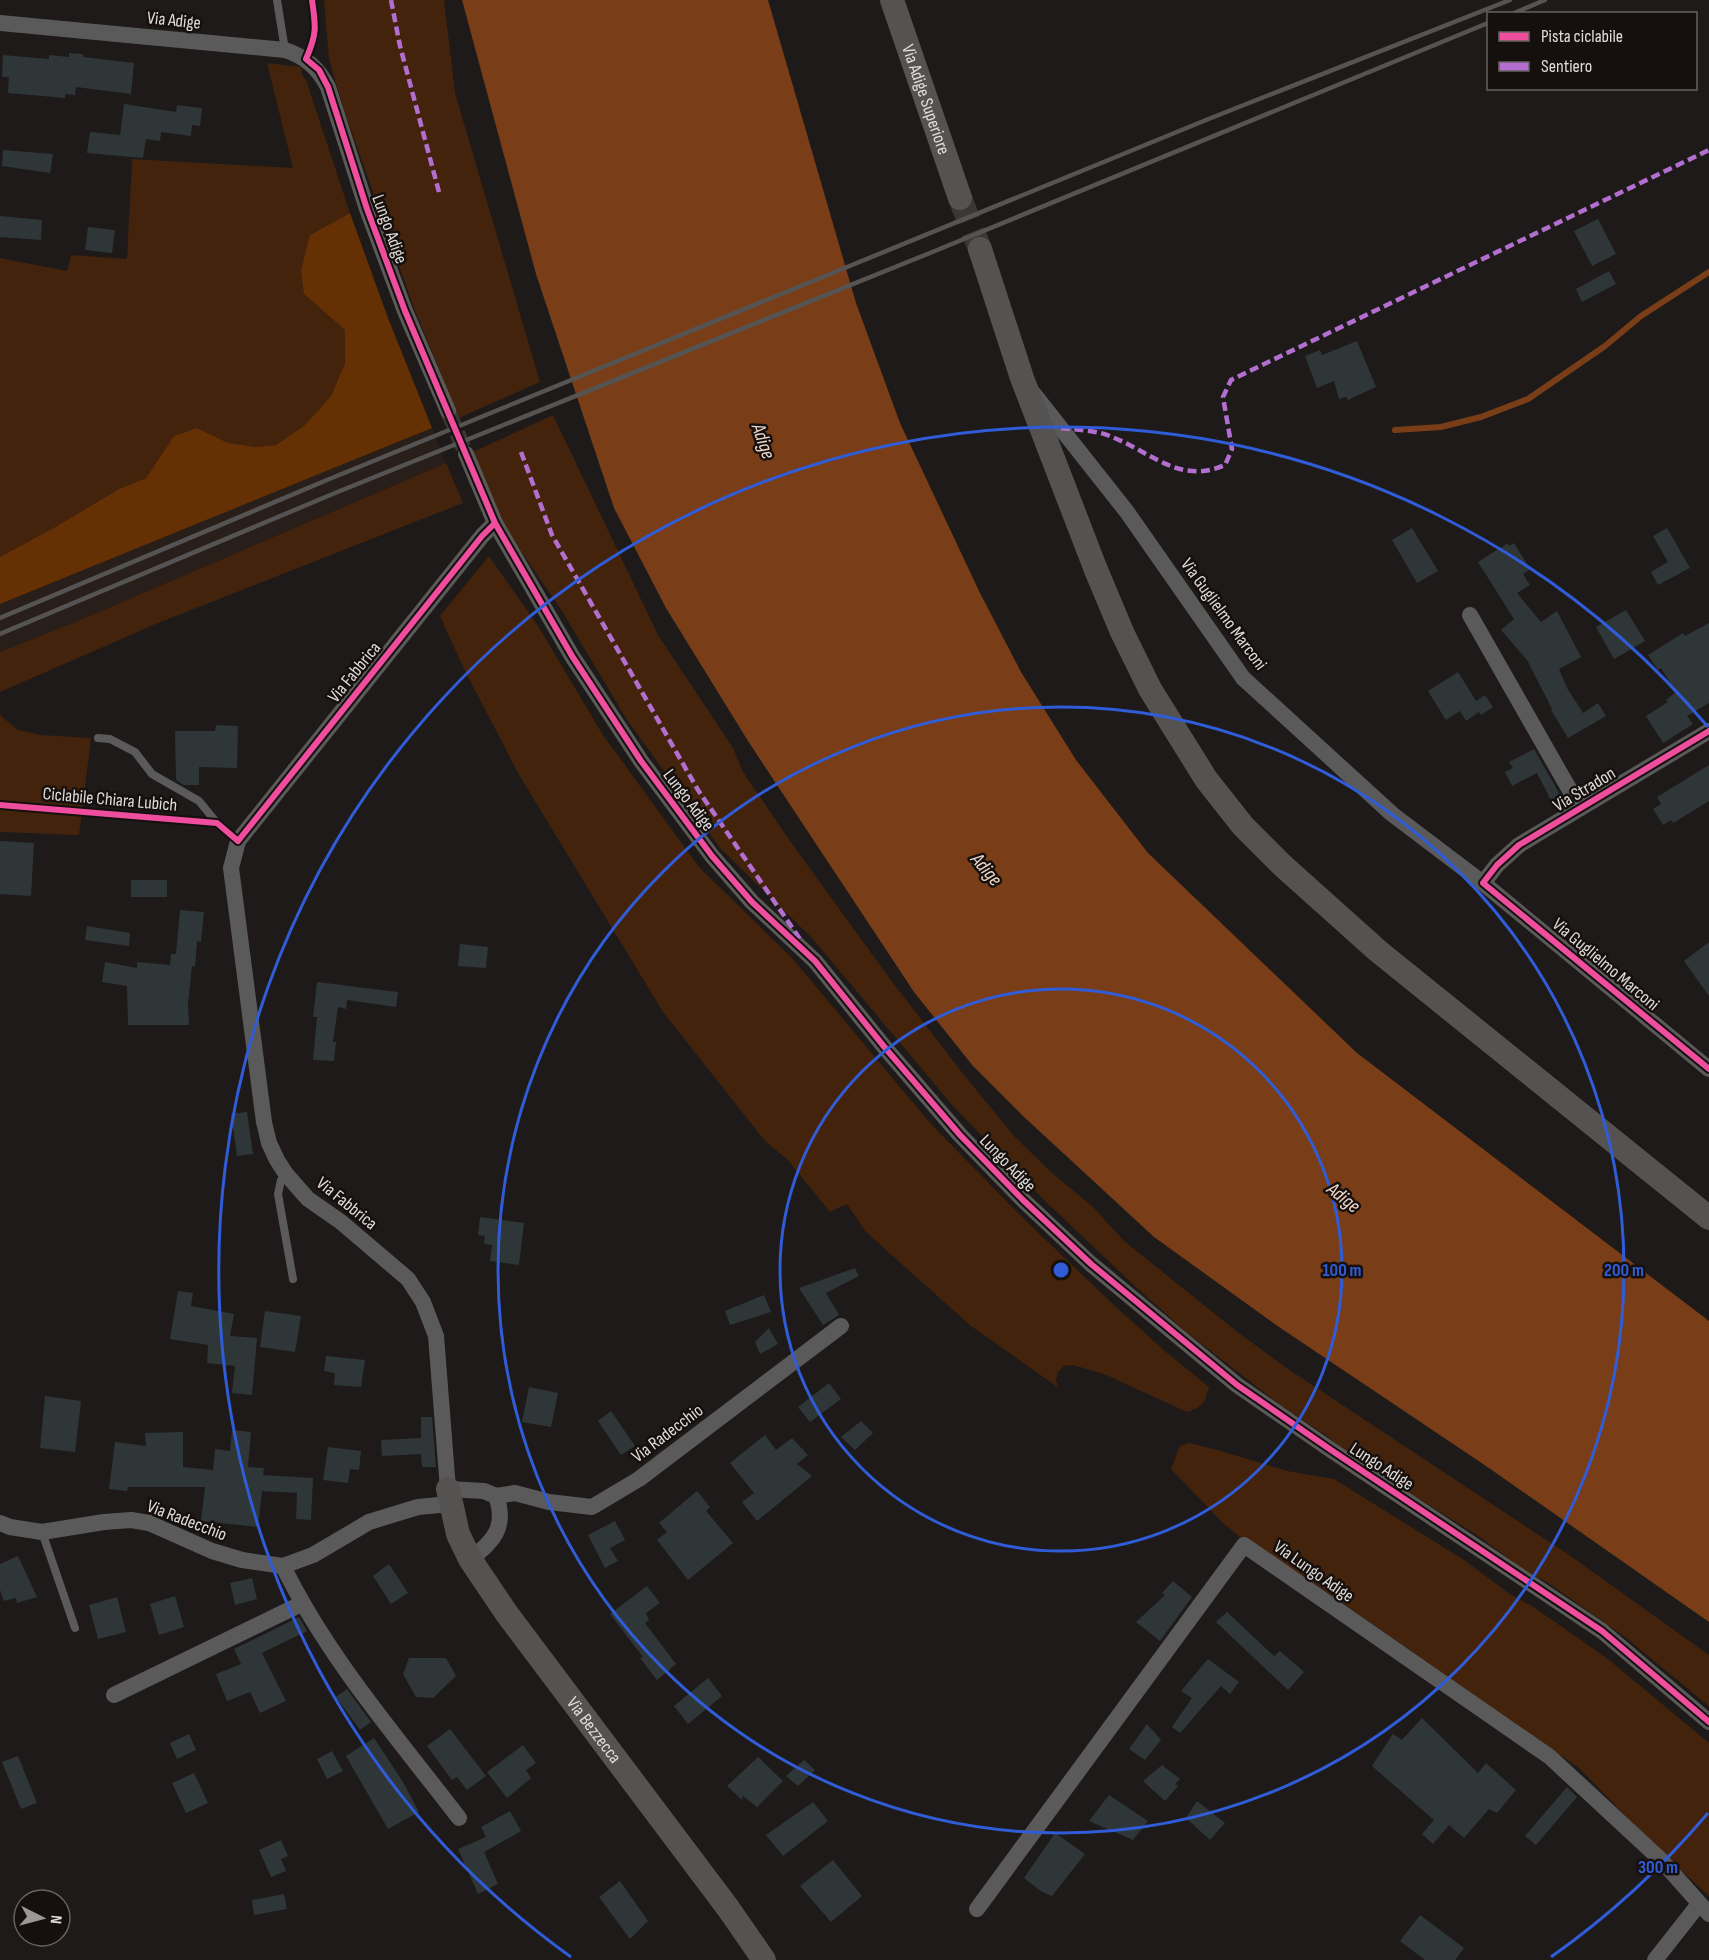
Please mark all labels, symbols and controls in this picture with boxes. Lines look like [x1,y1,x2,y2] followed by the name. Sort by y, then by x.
[146,7,202,34] street label: Via Adige
[1487,12,1697,90] legend
[1541,26,1623,47] text: Pista ciclabile
[897,42,954,157] street label: Via Adige Superiore
[1541,56,1592,77] text: Sentiero
[367,192,412,267] street label: Lungo Adige
[746,420,780,462] water label: Adige
[1176,554,1271,674] street label: Via Guglielmo Marconi
[324,638,385,707] street label: Via Fabbrica
[1549,763,1619,816] street label: Via Stradon
[659,765,719,835] street label: Lungo Adige
[42,783,178,816] street label: Ciclabile Chiara Lubich
[965,847,1007,891] water label: Adige
[1548,914,1663,1015] street label: Via Guglielmo Marconi
[975,1130,1040,1197] street label: Lungo Adige
[312,1173,381,1234] street label: Via Fabbrica
[1321,1177,1365,1219] water label: Adige
[1051,1260,1071,1280] centre of rings
[1323,1260,1362,1281] text: 100 m
[1604,1260,1644,1281] text: 200 m
[628,1400,707,1467] street label: Via Radecchio
[1346,1438,1418,1495] street label: Lungo Adige
[144,1496,230,1545] street label: Via Radecchio
[1270,1536,1358,1607] street label: Via Lungo Adige
[562,1693,625,1767] street label: Via Bezzecca
[1638,1857,1678,1878] text: 300 m
[12,1888,72,1948] north arrow
[46,1914,65,1925] text: N

